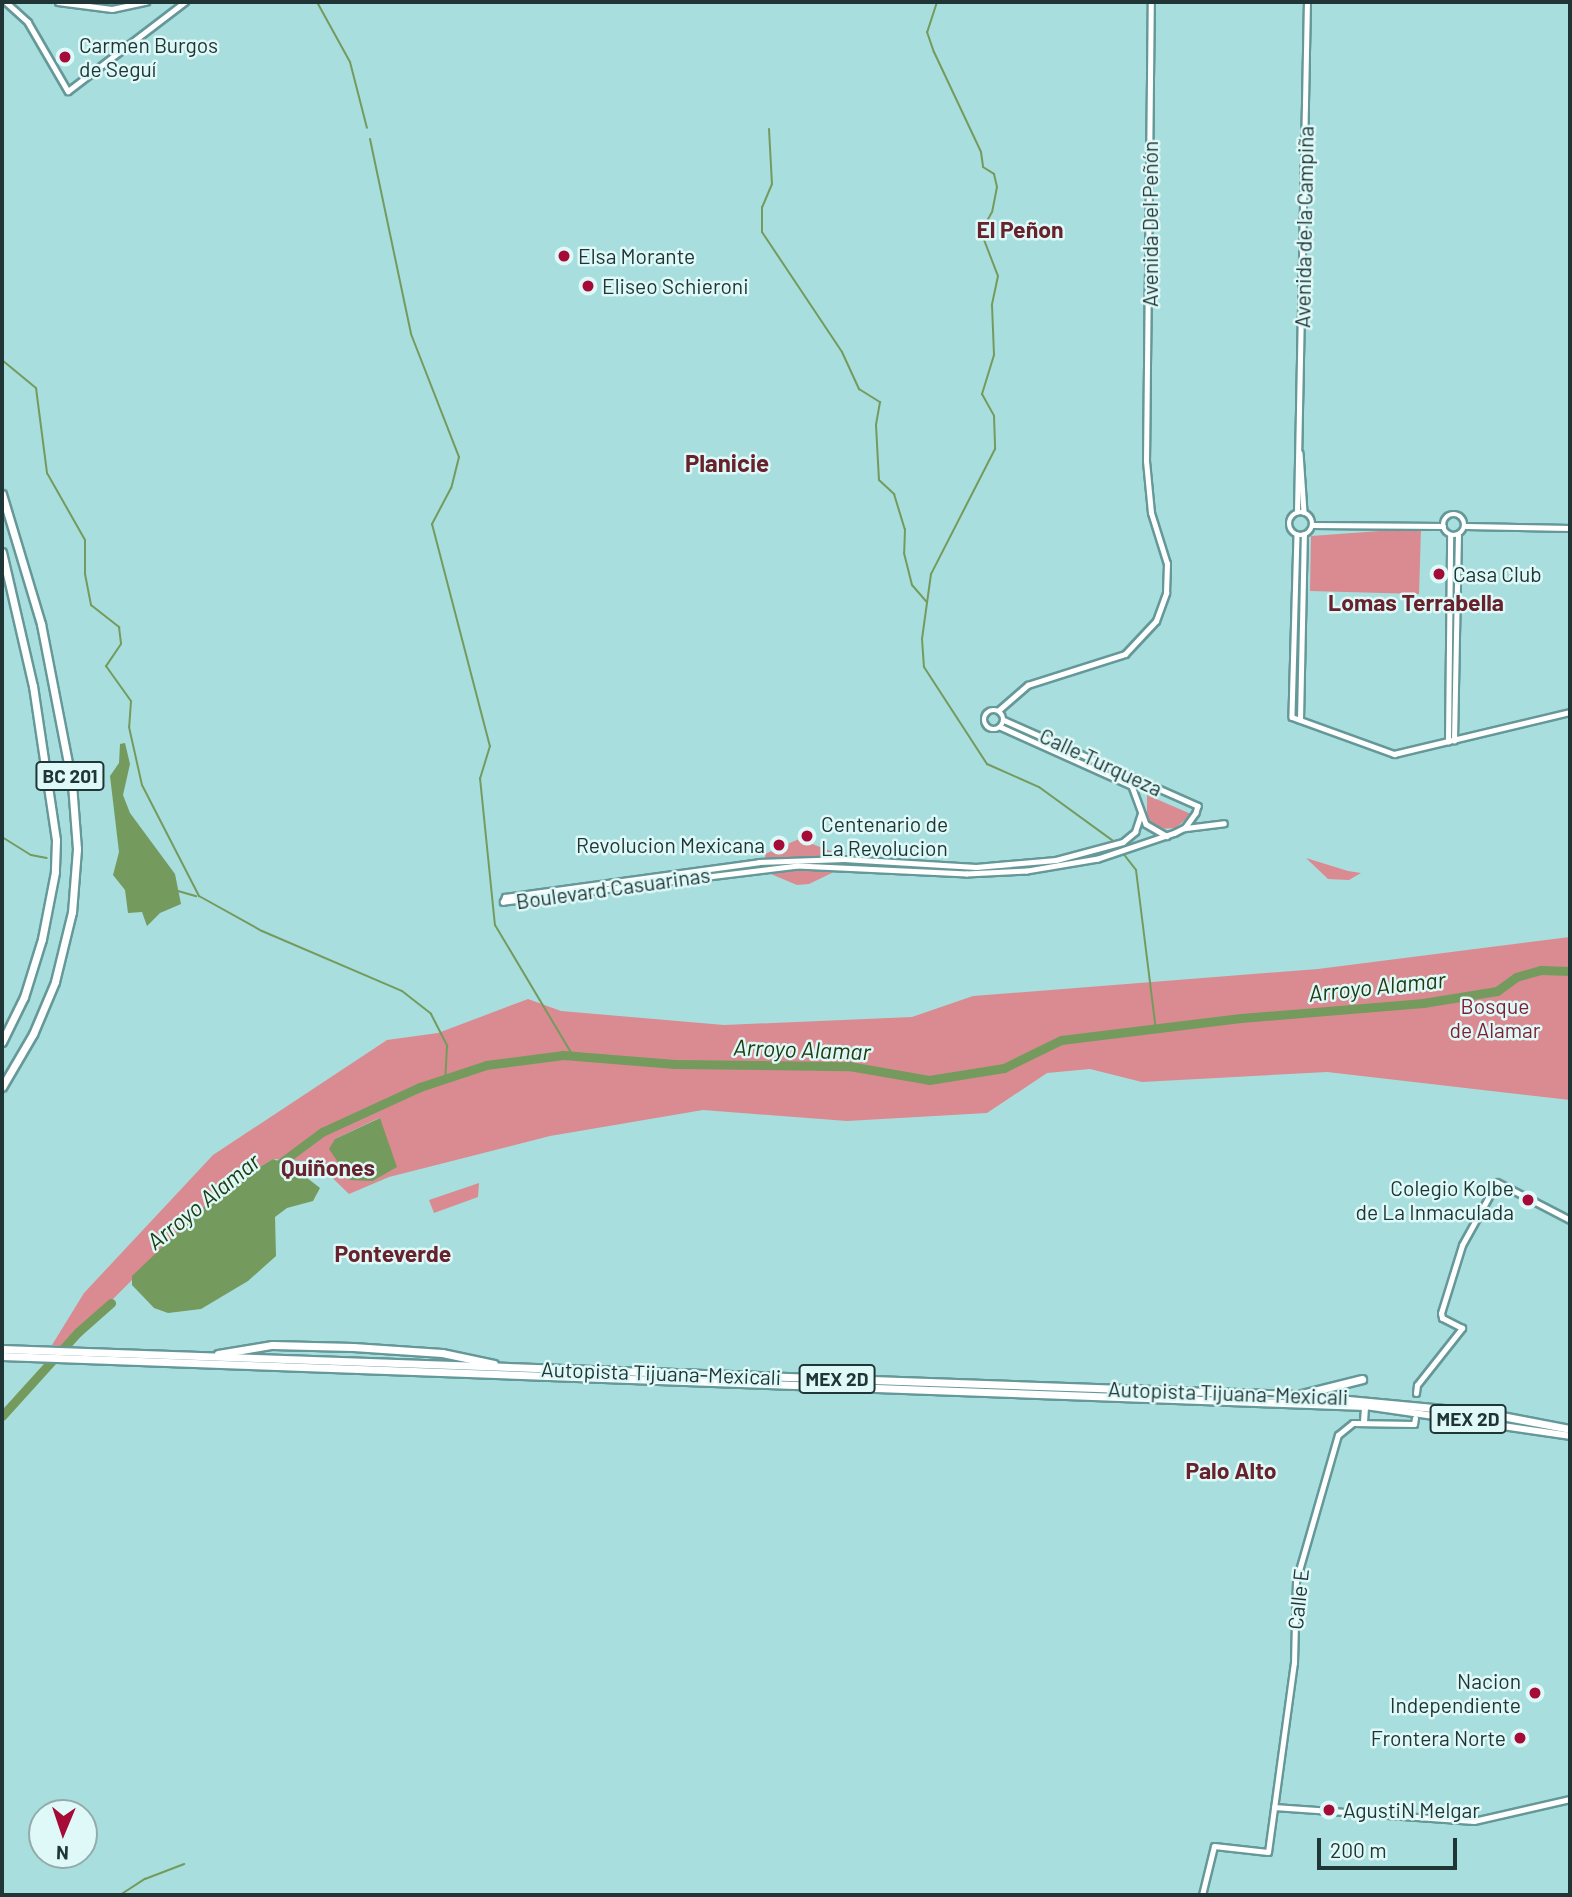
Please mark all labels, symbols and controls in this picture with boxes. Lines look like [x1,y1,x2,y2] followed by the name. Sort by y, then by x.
[79,32,218,82] place label: Carmen Burgos de Seguí
[57,49,73,65] marker: Carmen Burgos de Seguí
[1290,126,1318,328] street label: Avenida de la Campiña
[1137,141,1163,307] street label: Avenida Del Peñón
[976,215,1064,243] district label: El Peñon
[578,243,695,269] place label: Elsa Morante
[556,248,572,264] marker: Elsa Morante
[602,273,749,299] place label: Eliseo Schieroni
[580,278,596,294] marker: Eliseo Schieroni
[685,449,769,477] district label: Planicie
[1453,561,1542,587] place label: Casa Club
[1431,566,1447,582] marker: Casa Club
[1328,588,1504,616] district label: Lomas Terrabella
[1036,723,1166,801] street label: Calle Turqueza
[35,761,105,792] road number: BC 201
[821,811,948,861] place label: Centenario de La Revolucion
[799,828,815,844] marker: Centenario de La Revolucion
[576,832,765,858] place label: Revolucion Mexicana
[771,837,787,853] marker: Revolucion Mexicana
[514,862,712,914] street label: Boulevard Casuarinas
[1307,965,1447,1007] water label: Arroyo Alamar
[1450,993,1540,1043] park label: Bosque de Alamar
[733,1033,871,1065] water label: Arroyo Alamar
[141,1147,265,1255] water label: Arroyo Alamar
[281,1153,375,1181] district label: Quiñones
[1355,1175,1514,1225] place label: Colegio Kolbe de La Inmaculada
[1520,1192,1536,1208] marker: Colegio Kolbe de La Inmaculada
[335,1239,451,1267] district label: Ponteverde
[541,1356,781,1390] street label: Autopista Tijuana-Mexicali
[798,1364,876,1394] road number: MEX 2D
[1108,1376,1348,1410] street label: Autopista Tijuana-Mexicali
[1430,1404,1506,1434] road number: MEX 2D
[1185,1456,1277,1484] district label: Palo Alto
[1282,1567,1314,1631] street label: Calle E
[1390,1668,1521,1718] place label: Nacion Independiente
[1527,1685,1543,1701] marker: Nacion Independiente
[1371,1725,1506,1751] place label: Frontera Norte
[1512,1730,1528,1746] marker: Frontera Norte
[1343,1797,1480,1823] place label: AgustiN Melgar
[28,1799,98,1869] north arrow
[1321,1802,1337,1818] marker: AgustiN Melgar
[1320,1824,1460,1868] scale bar
[1330,1837,1387,1862] text: 200 m
[56,1842,69,1865] text: N

